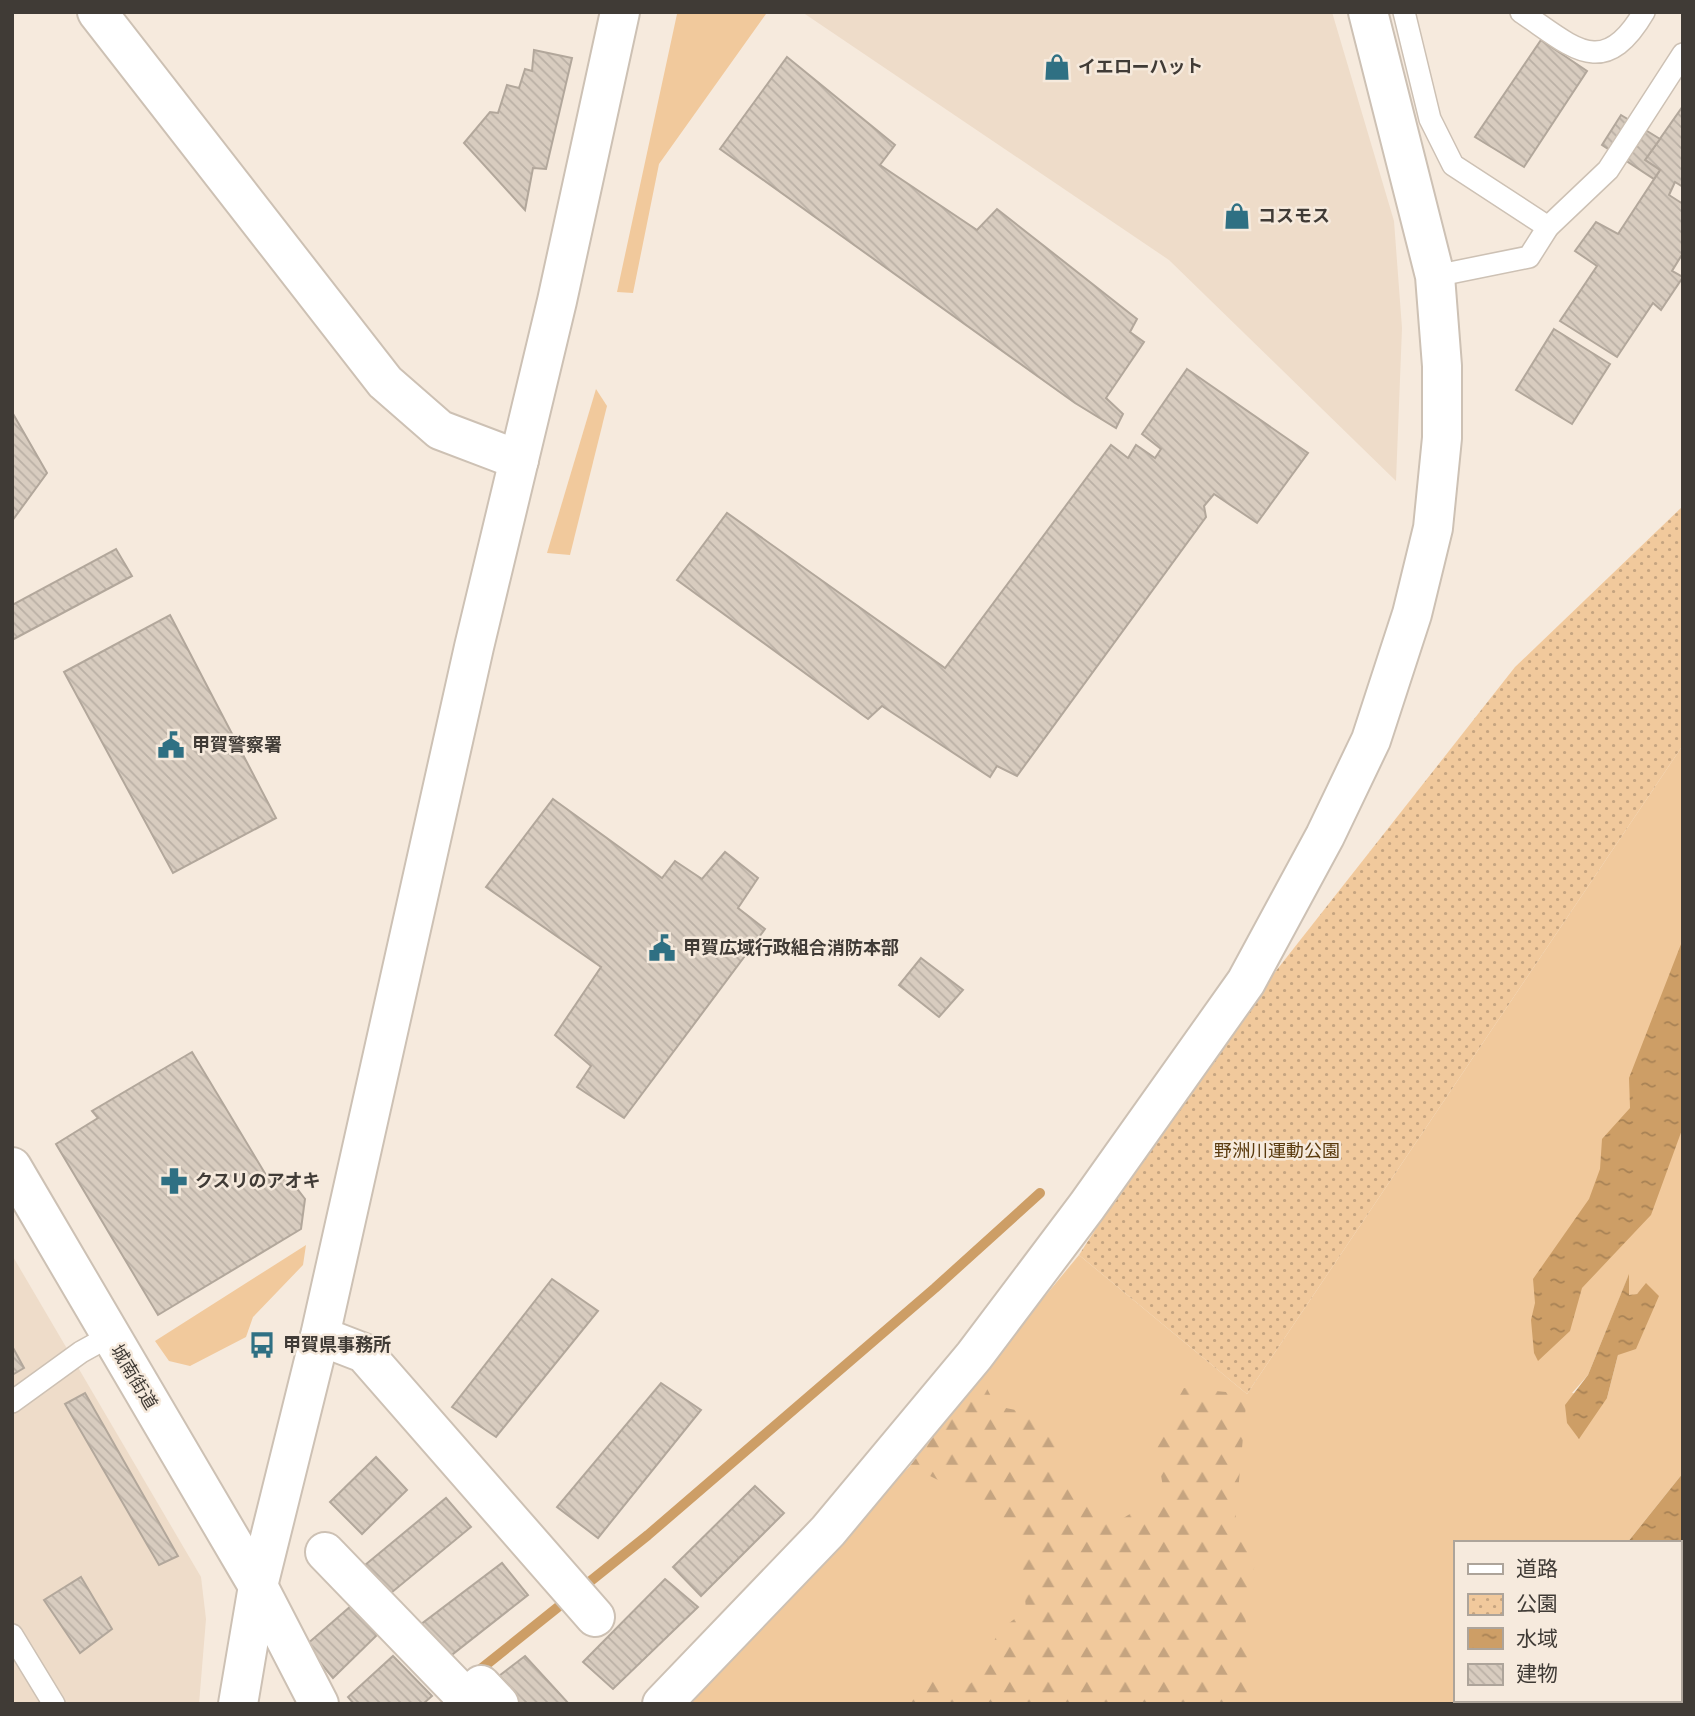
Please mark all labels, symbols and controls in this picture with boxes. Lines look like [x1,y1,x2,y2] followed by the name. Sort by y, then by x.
[1042,52,1072,82] shop icon: イエローハット
[1078,56,1203,78] place label: イエローハット
[1222,201,1252,231] shop icon: コスモス
[1258,205,1330,227] place label: コスモス
[156,730,186,760] public building icon: 甲賀警察署
[192,734,282,756] place label: 甲賀警察署
[647,933,677,963] public building icon: 甲賀広域行政組合消防本部
[683,937,899,959] place label: 甲賀広域行政組合消防本部
[1214,1140,1340,1162] park label: 野洲川運動公園
[159,1166,189,1196] pharmacy icon: クスリのアオキ
[195,1170,320,1192] place label: クスリのアオキ
[247,1330,277,1360] bus stop icon: 甲賀県事務所
[283,1334,391,1356] place label: 甲賀県事務所
[106,1340,162,1414] street label: 城南街道
[1454,1541,1681,1702] legend
[1516,1556,1558,1582] text: 道路
[1516,1591,1558,1617] text: 公園
[1516,1626,1558,1652] text: 水域
[1516,1661,1558,1687] text: 建物

